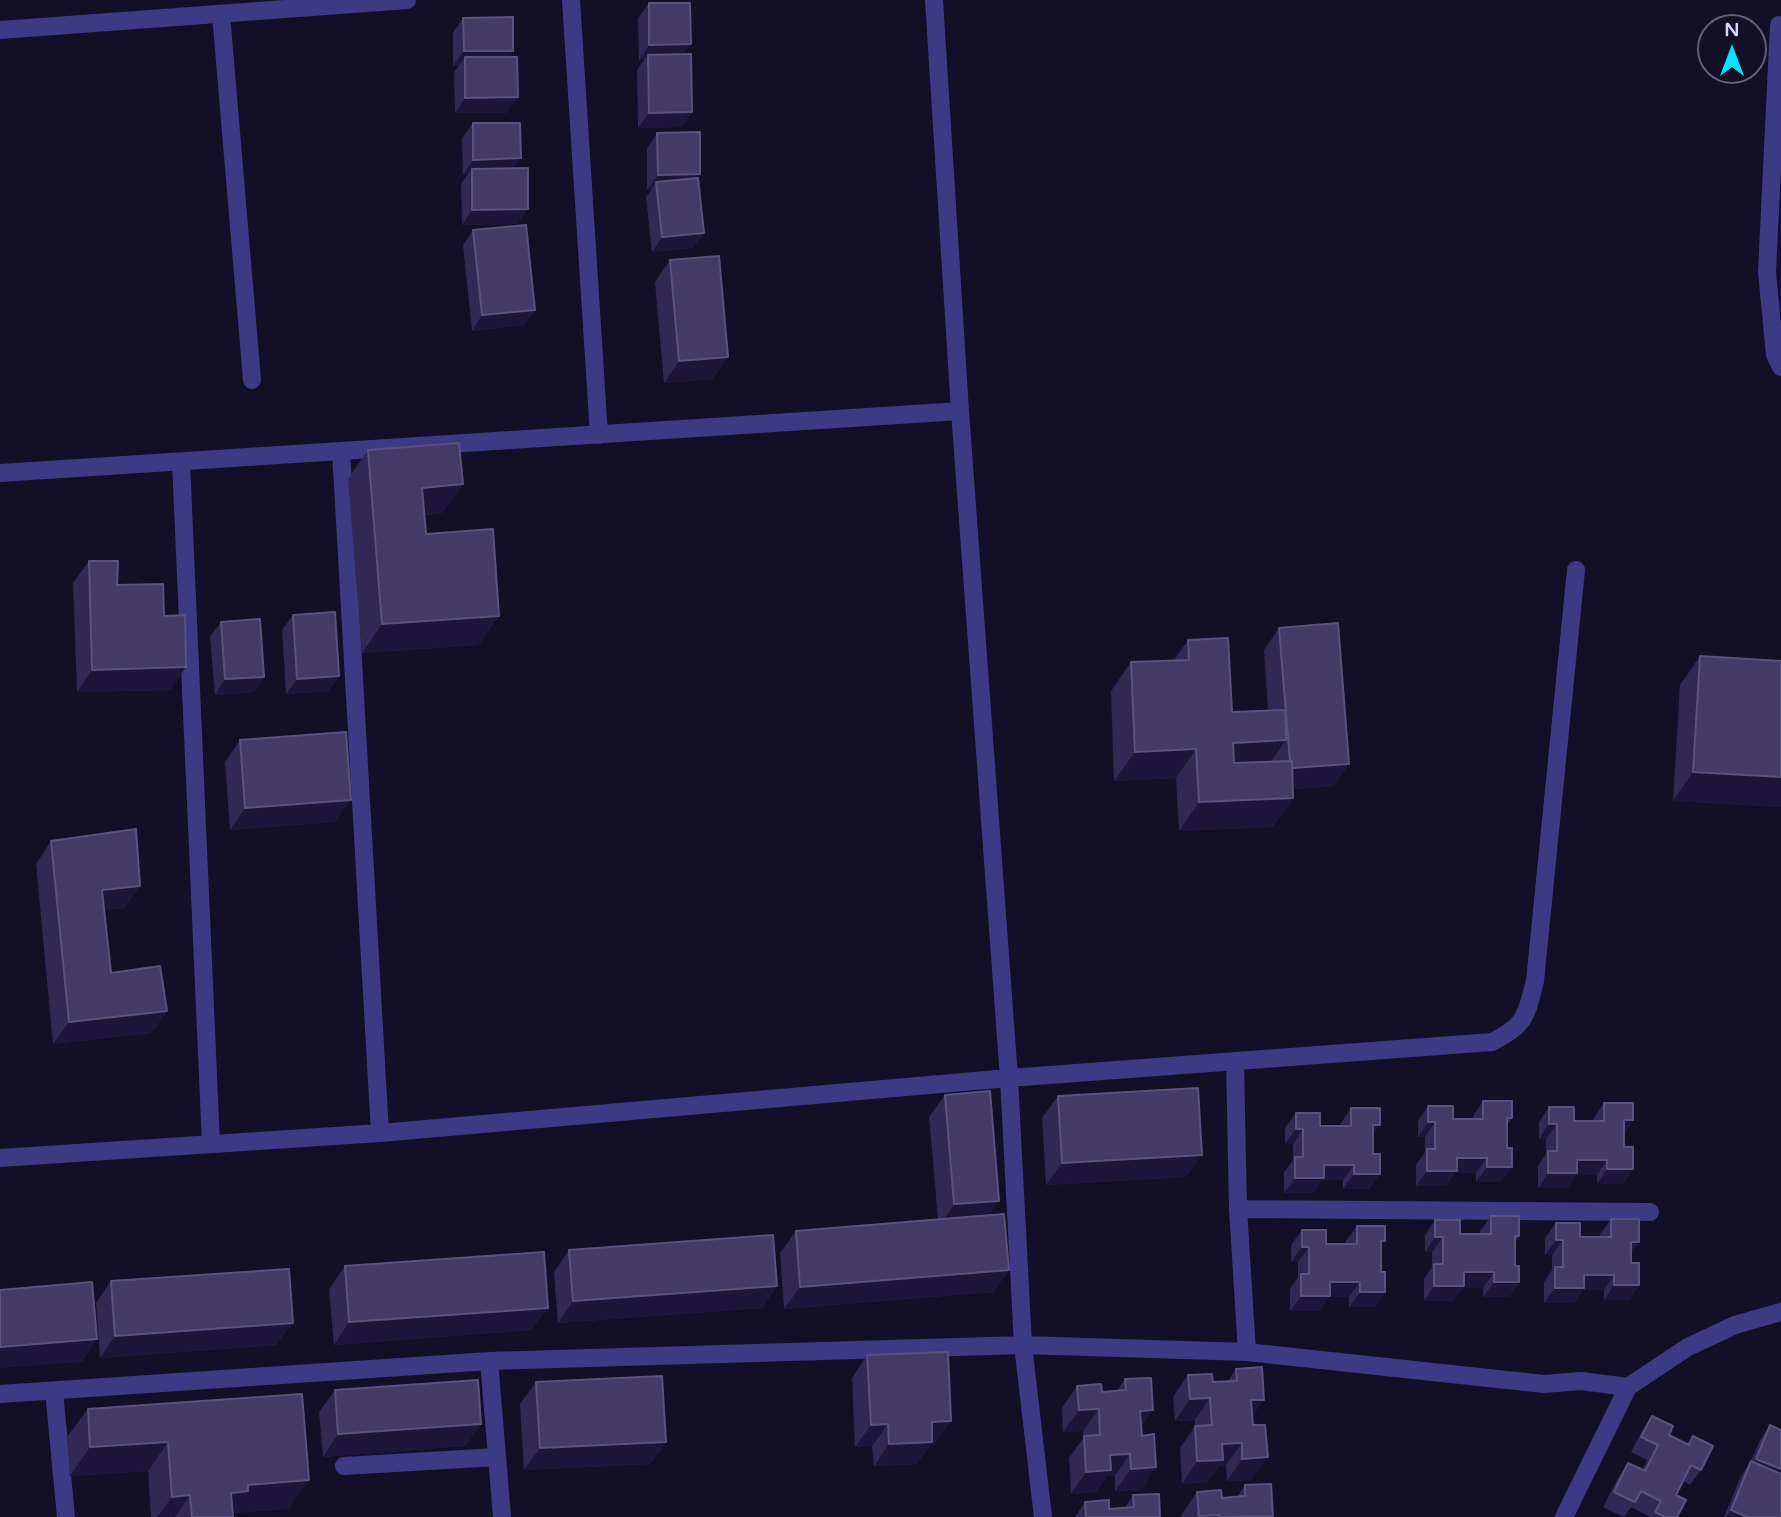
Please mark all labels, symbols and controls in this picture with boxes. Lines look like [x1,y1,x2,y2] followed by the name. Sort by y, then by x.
[1697,14,1767,84] north arrow
[1724,19,1740,41] text: N

